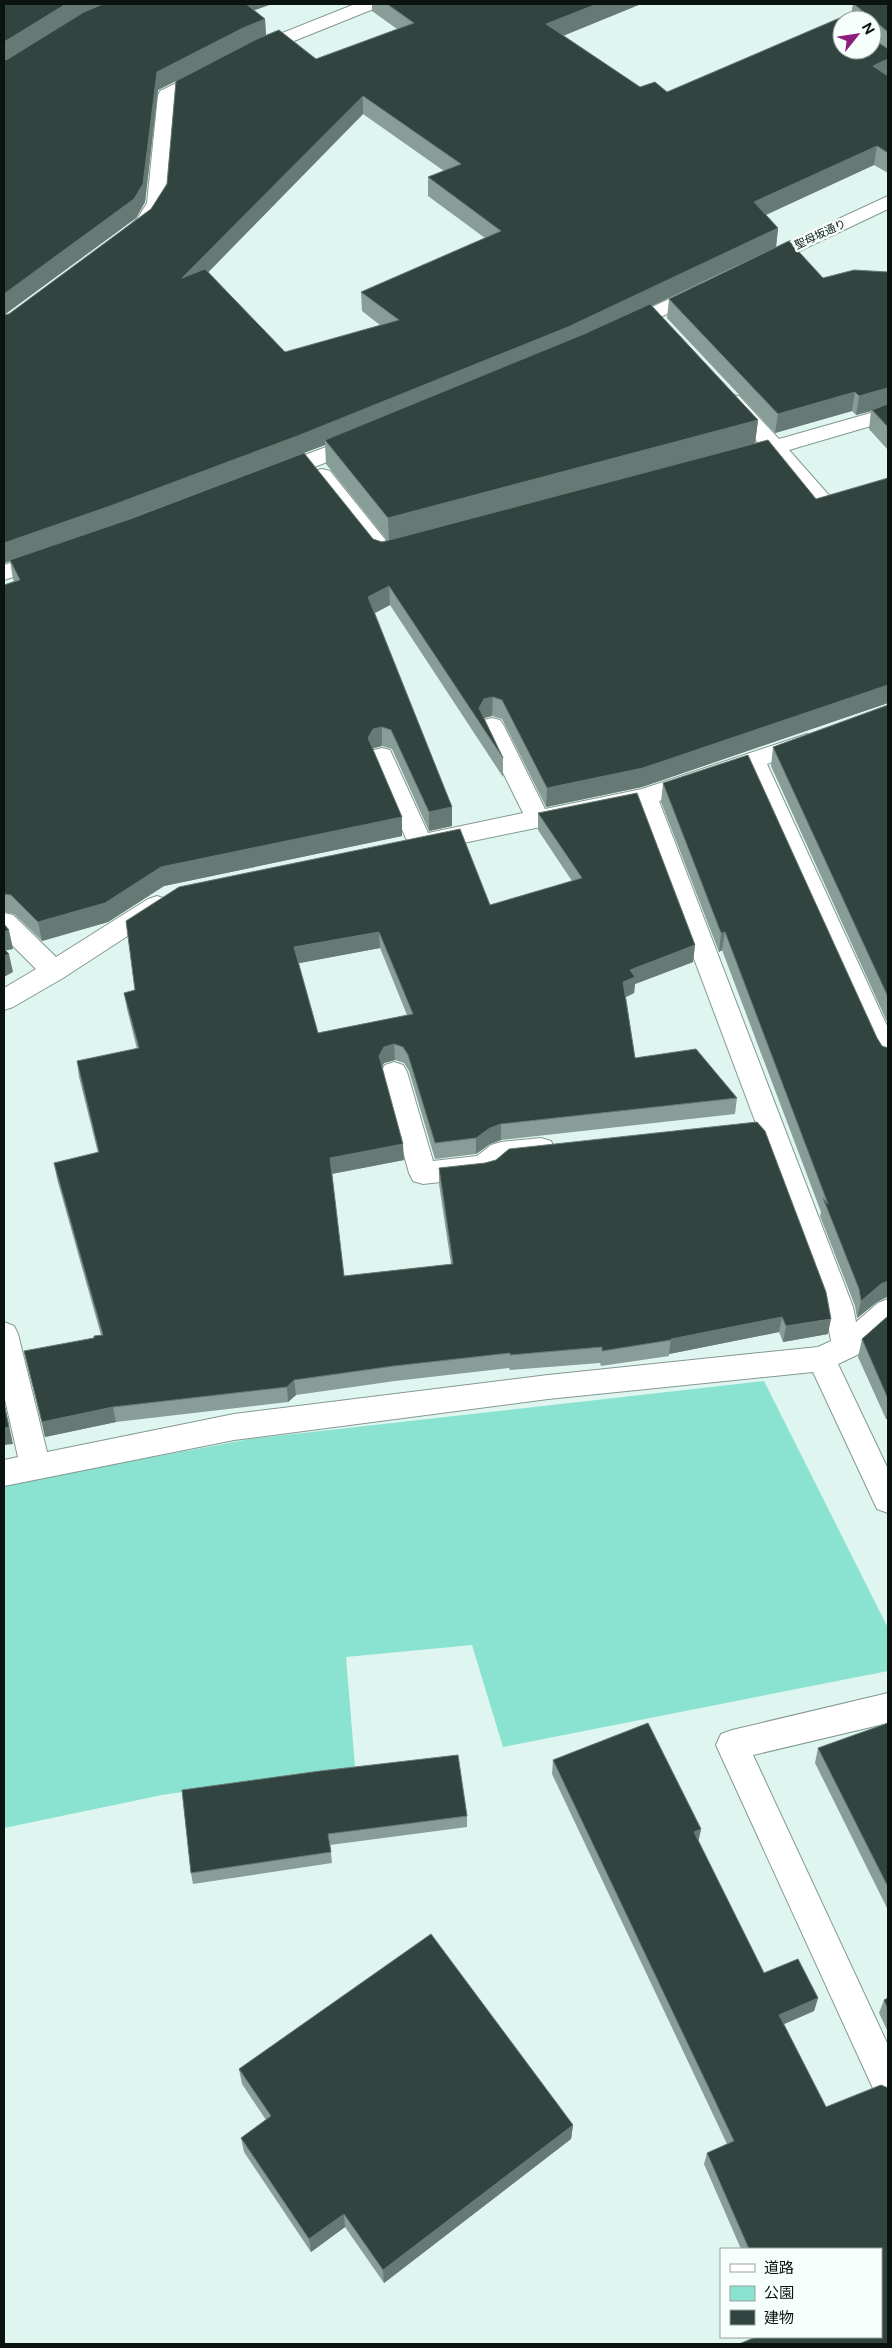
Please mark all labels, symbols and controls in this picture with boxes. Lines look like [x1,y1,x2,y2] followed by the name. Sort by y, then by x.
[832,10,882,60] north arrow
[859,20,878,37] text: N
[793,217,847,251] street label: 聖母坂通り
[720,2248,882,2338] legend
[764,2259,794,2276] text: 道路
[764,2284,794,2301] text: 公園
[764,2309,794,2326] text: 建物

